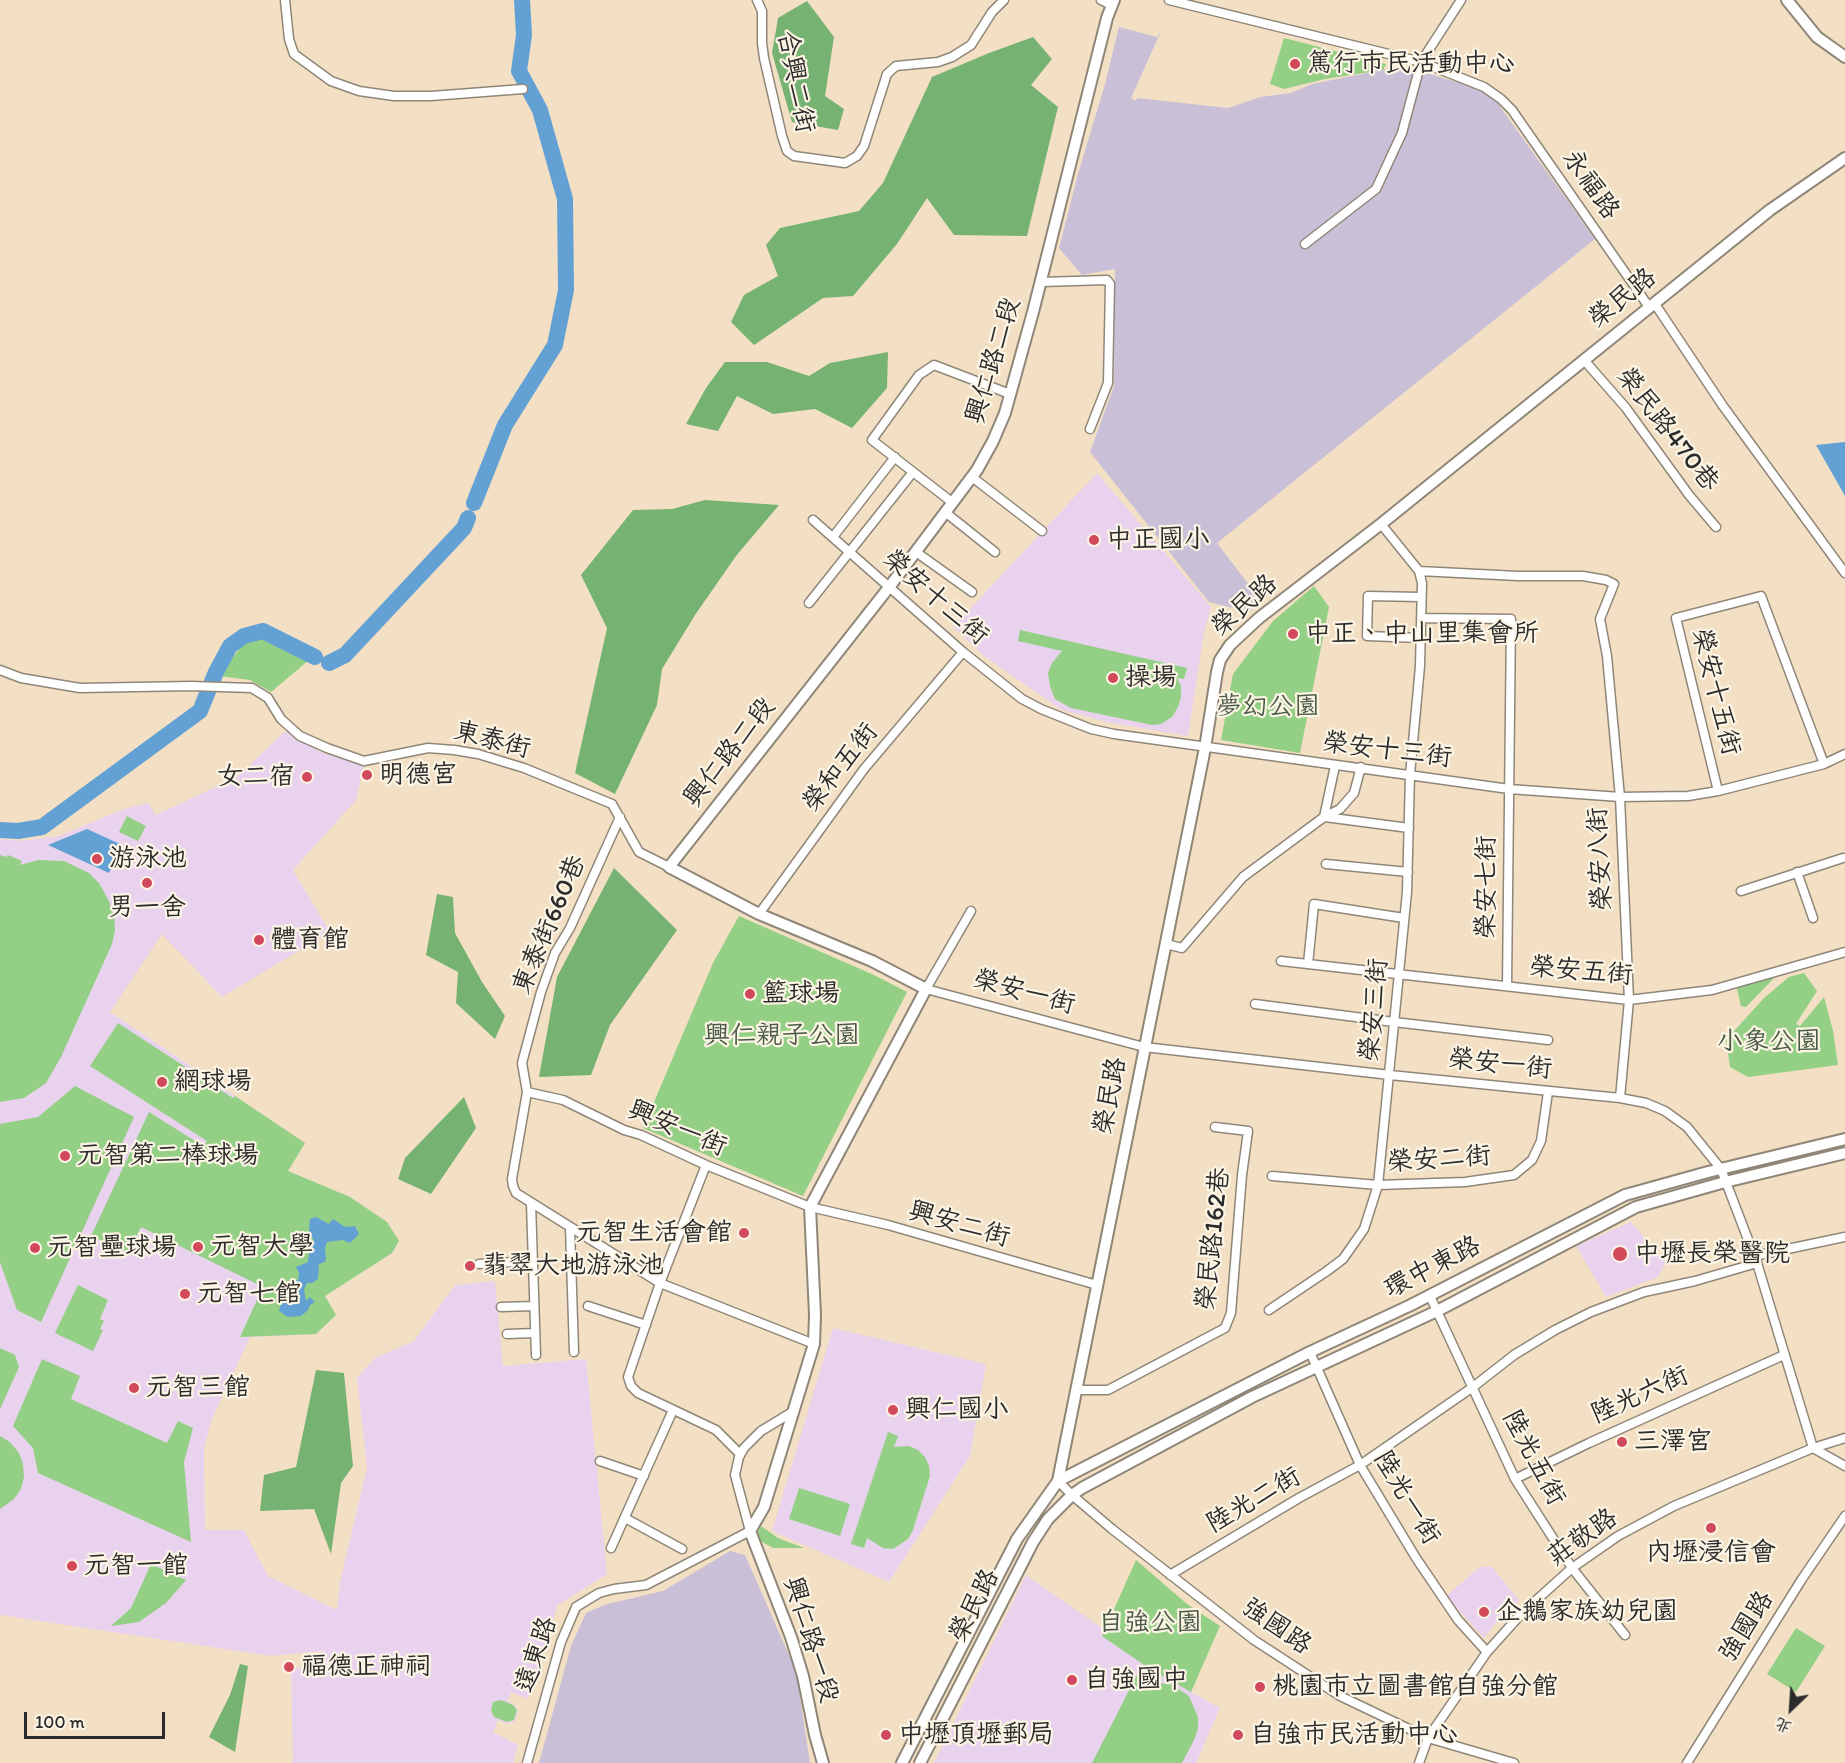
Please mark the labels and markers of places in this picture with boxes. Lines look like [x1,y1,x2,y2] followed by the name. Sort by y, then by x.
[1307,48,1515,80] place label: 篤行市民活動中心
[1288,57,1302,71] marker: 篤行市民活動中心
[1106,524,1210,556] place label: 中正國小
[1087,533,1101,547] marker: 中正國小
[1305,618,1539,650] place label: 中正、中山里集會所
[1286,627,1300,641] marker: 中正、中山里集會所
[1125,662,1177,694] place label: 操場
[1106,671,1120,685] marker: 操場
[379,759,457,791] place label: 明德宮
[217,761,295,793] place label: 女二宿
[360,768,374,782] marker: 明德宮
[300,770,314,784] marker: 女二宿
[109,843,187,875] place label: 游泳池
[90,852,104,866] marker: 游泳池
[140,876,154,890] marker: 男一舍
[108,892,186,924] place label: 男一舍
[271,924,349,956] place label: 體育館
[252,933,266,947] marker: 體育館
[762,978,840,1010] place label: 籃球場
[743,987,757,1001] marker: 籃球場
[174,1066,252,1098] place label: 網球場
[155,1075,169,1089] marker: 網球場
[77,1140,259,1172] place label: 元智第二棒球場
[58,1149,72,1163] marker: 元智第二棒球場
[576,1217,732,1249] place label: 元智生活會館
[737,1226,751,1240] marker: 元智生活會館
[210,1231,314,1263] place label: 元智大學
[47,1232,177,1264] place label: 元智壘球場
[1634,1238,1790,1270] place label: 中壢長榮醫院
[191,1240,205,1254] marker: 元智大學
[28,1241,42,1255] marker: 元智壘球場
[1611,1245,1629,1263] marker: 中壢長榮醫院
[482,1250,664,1282] place label: 翡翠大地游泳池
[463,1259,477,1273] marker: 翡翠大地游泳池
[197,1278,301,1310] place label: 元智七館
[178,1287,192,1301] marker: 元智七館
[146,1372,250,1404] place label: 元智三館
[127,1381,141,1395] marker: 元智三館
[905,1394,1009,1426] place label: 興仁國小
[886,1403,900,1417] marker: 興仁國小
[1634,1426,1712,1458] place label: 三澤宮
[1615,1435,1629,1449] marker: 三澤宮
[1704,1521,1718,1535] marker: 內壢浸信會
[1646,1537,1776,1569] place label: 內壢浸信會
[84,1550,188,1582] place label: 元智一館
[65,1559,79,1573] marker: 元智一館
[1496,1596,1678,1628] place label: 企鵝家族幼兒園
[1477,1605,1491,1619] marker: 企鵝家族幼兒園
[301,1651,431,1683] place label: 福德正神祠
[282,1660,296,1674] marker: 福德正神祠
[1084,1664,1188,1696] place label: 自強國中
[1272,1671,1558,1703] place label: 桃園市立圖書館自強分館
[1065,1673,1079,1687] marker: 自強國中
[1253,1680,1267,1694] marker: 桃園市立圖書館自強分館
[898,1719,1054,1751] place label: 中壢頂壢郵局
[1250,1719,1458,1751] place label: 自強市民活動中心
[879,1728,893,1742] marker: 中壢頂壢郵局
[1231,1728,1245,1742] marker: 自強市民活動中心

